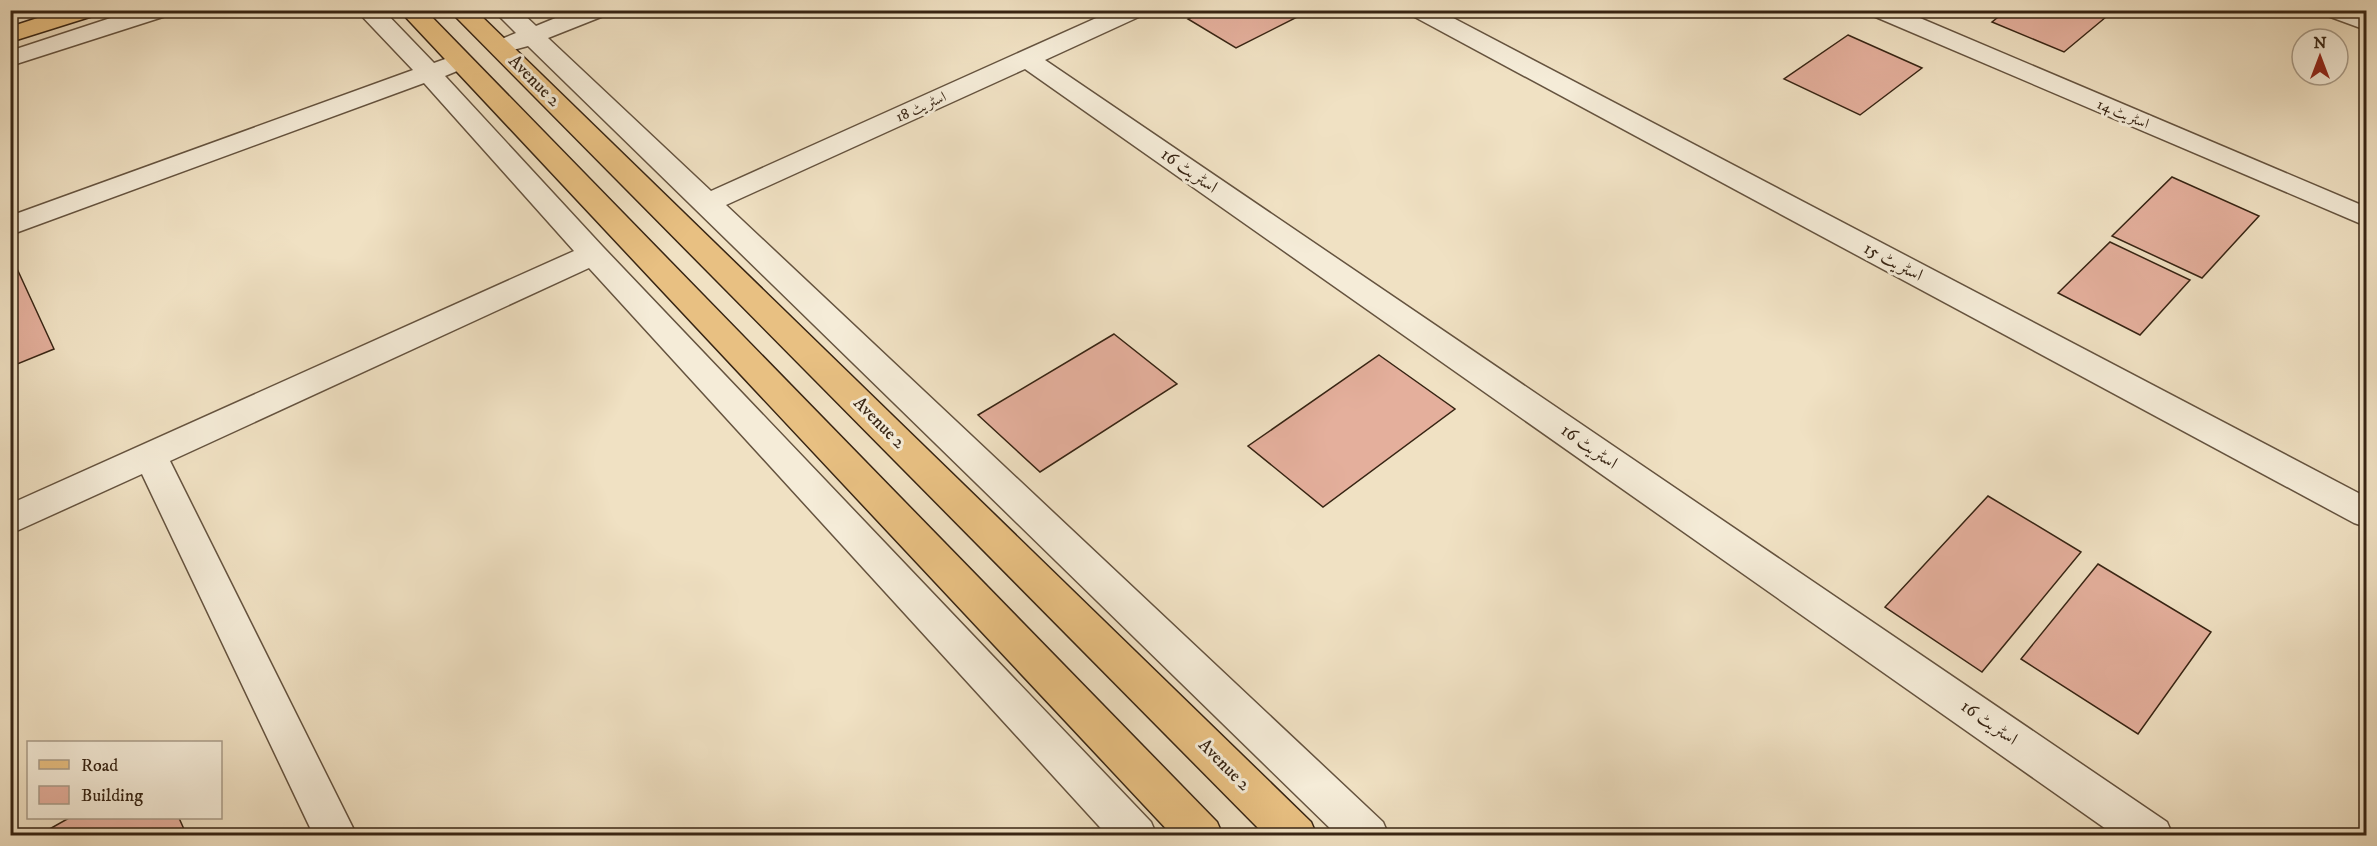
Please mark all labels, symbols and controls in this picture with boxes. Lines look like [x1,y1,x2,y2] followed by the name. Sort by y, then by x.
[2290,27,2350,87] north arrow
[2313,33,2327,53] text: N
[503,50,565,112] street label: Avenue 2
[893,87,949,127] street label: اسٹریٹ 18
[2094,95,2152,133] street label: اسٹریٹ 14
[1156,143,1222,199] street label: اسٹریٹ 16
[1860,237,1927,287] street label: اسٹریٹ 15
[848,392,910,454] street label: Avenue 2
[1556,419,1622,475] street label: اسٹریٹ 16
[1956,695,2022,751] street label: اسٹریٹ 16
[1193,734,1255,796] street label: Avenue 2
[27,741,222,819] legend
[81,755,118,777] text: Road
[81,785,143,807] text: Building

